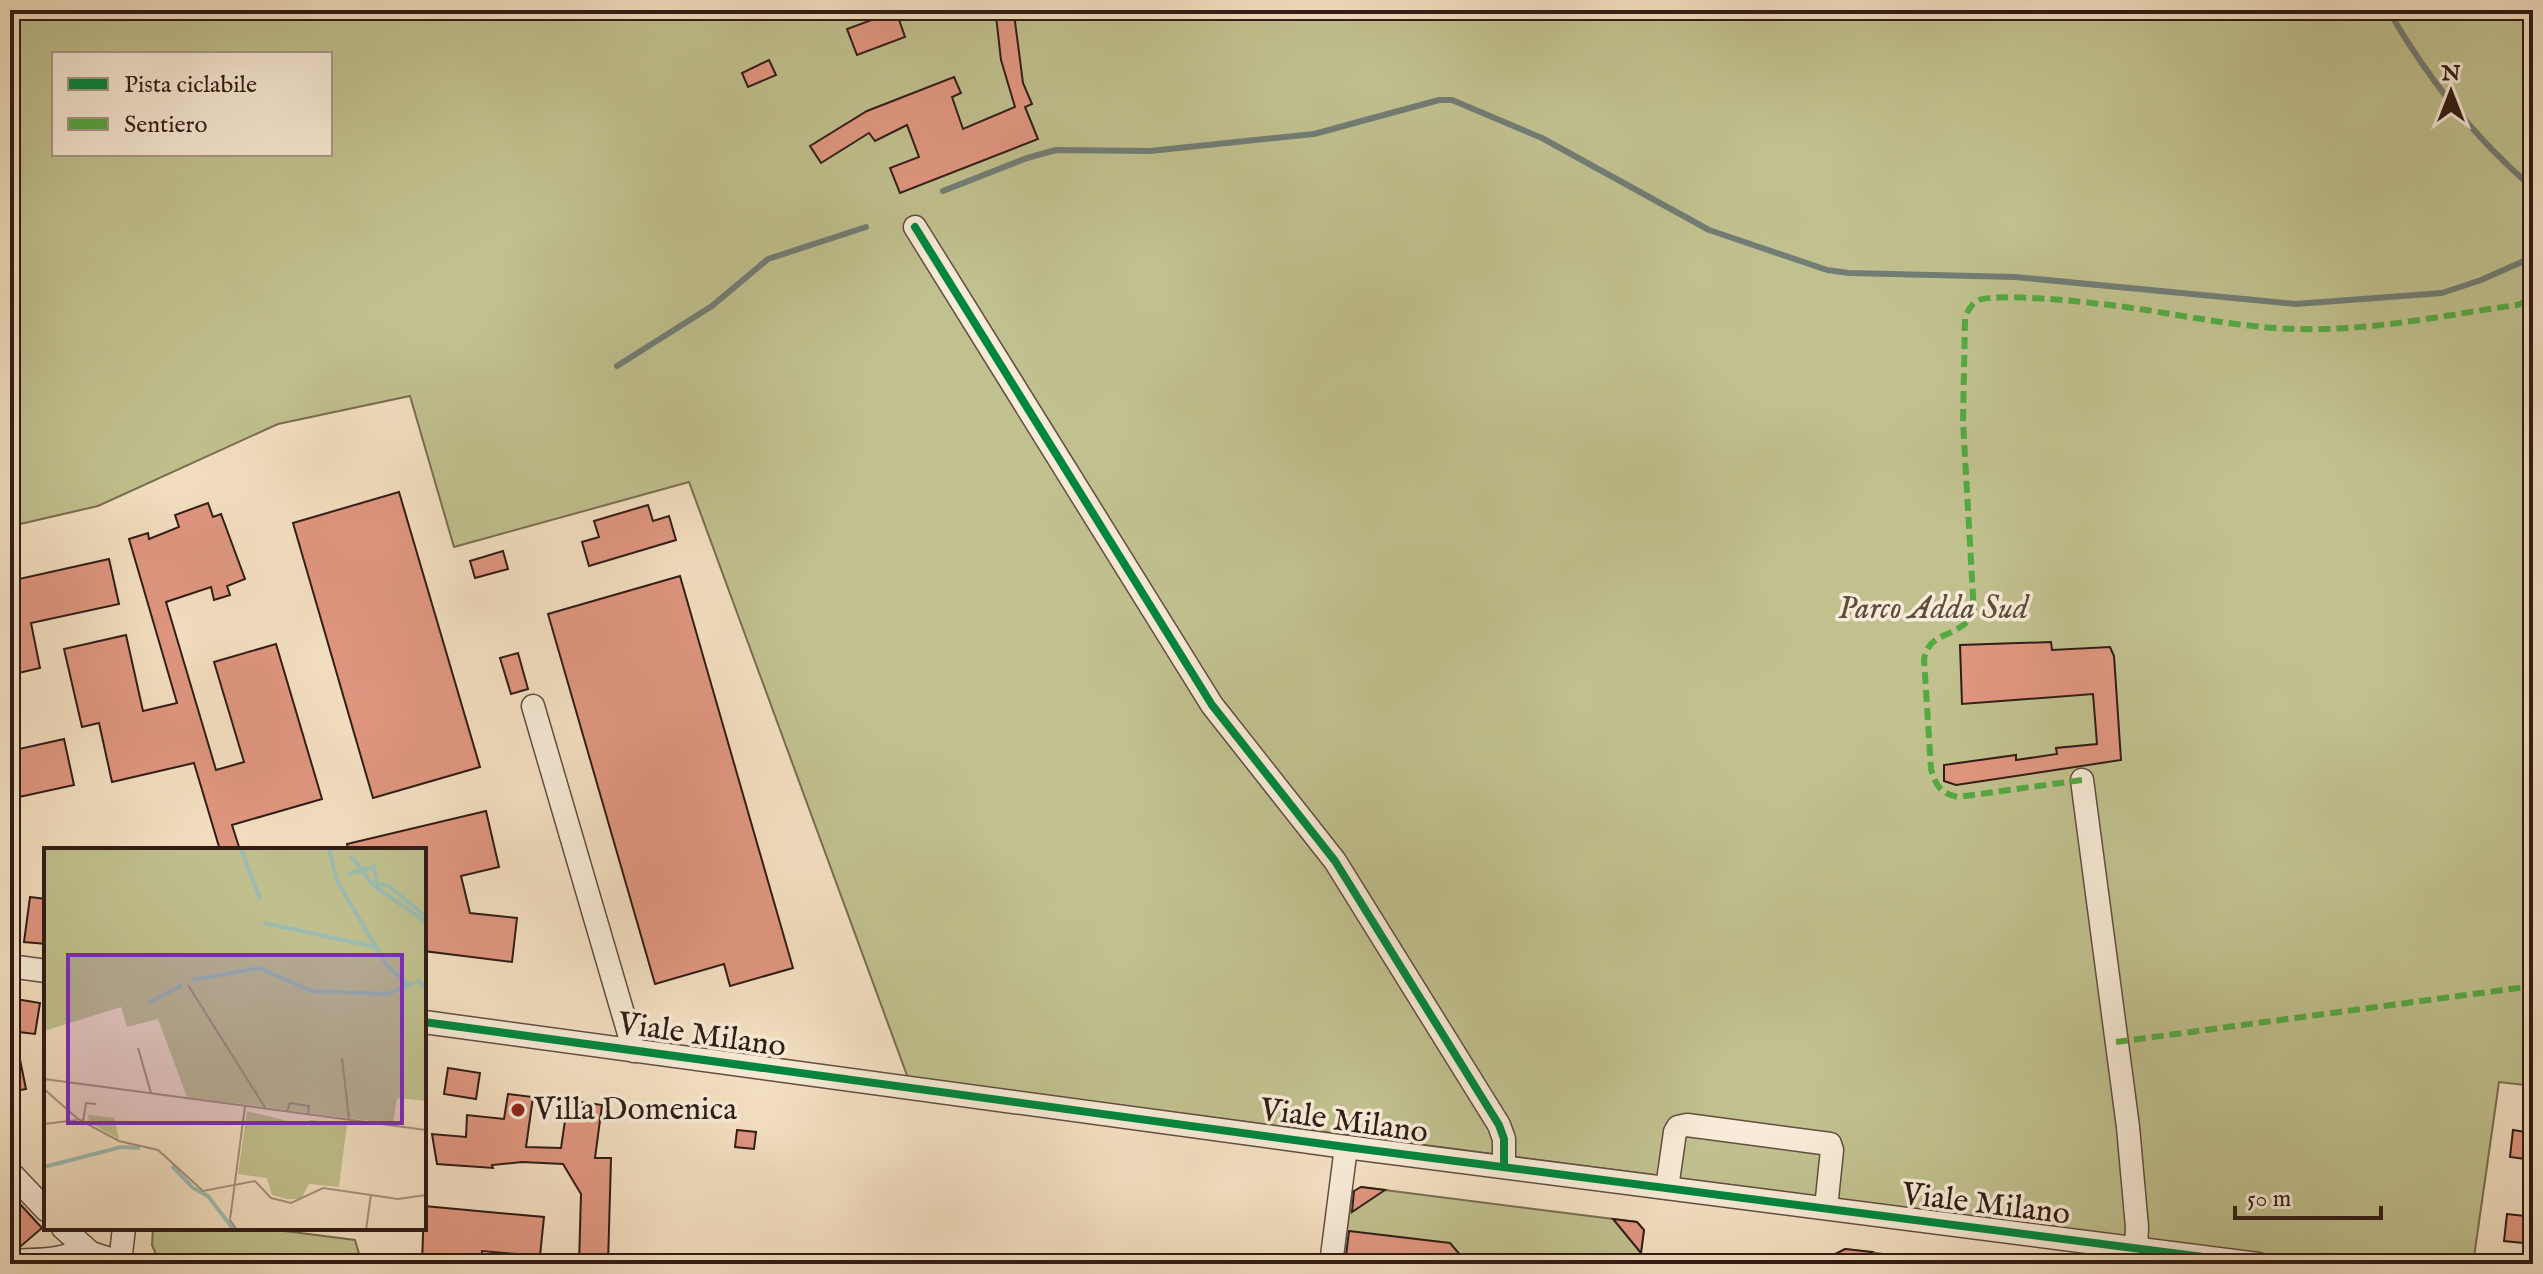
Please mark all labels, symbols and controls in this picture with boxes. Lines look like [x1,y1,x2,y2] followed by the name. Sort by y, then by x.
[52,52,332,156] legend
[2411,52,2491,132] north arrow
[2440,60,2461,88] text: N
[124,70,257,101] text: Pista ciclabile
[124,110,207,141] text: Sentiero
[1838,589,2030,630] park label: Parco Adda Sud
[44,848,426,1230] inset map
[614,1004,789,1068] street label: Viale Milano
[533,1090,737,1131] place label: Villa Domenica
[1256,1090,1431,1154] street label: Viale Milano
[509,1101,527,1119] marker: Villa Domenica
[2235,1170,2381,1220] scale bar
[1899,1174,2072,1236] street label: Viale Milano
[2247,1184,2291,1215] text: 50 m

